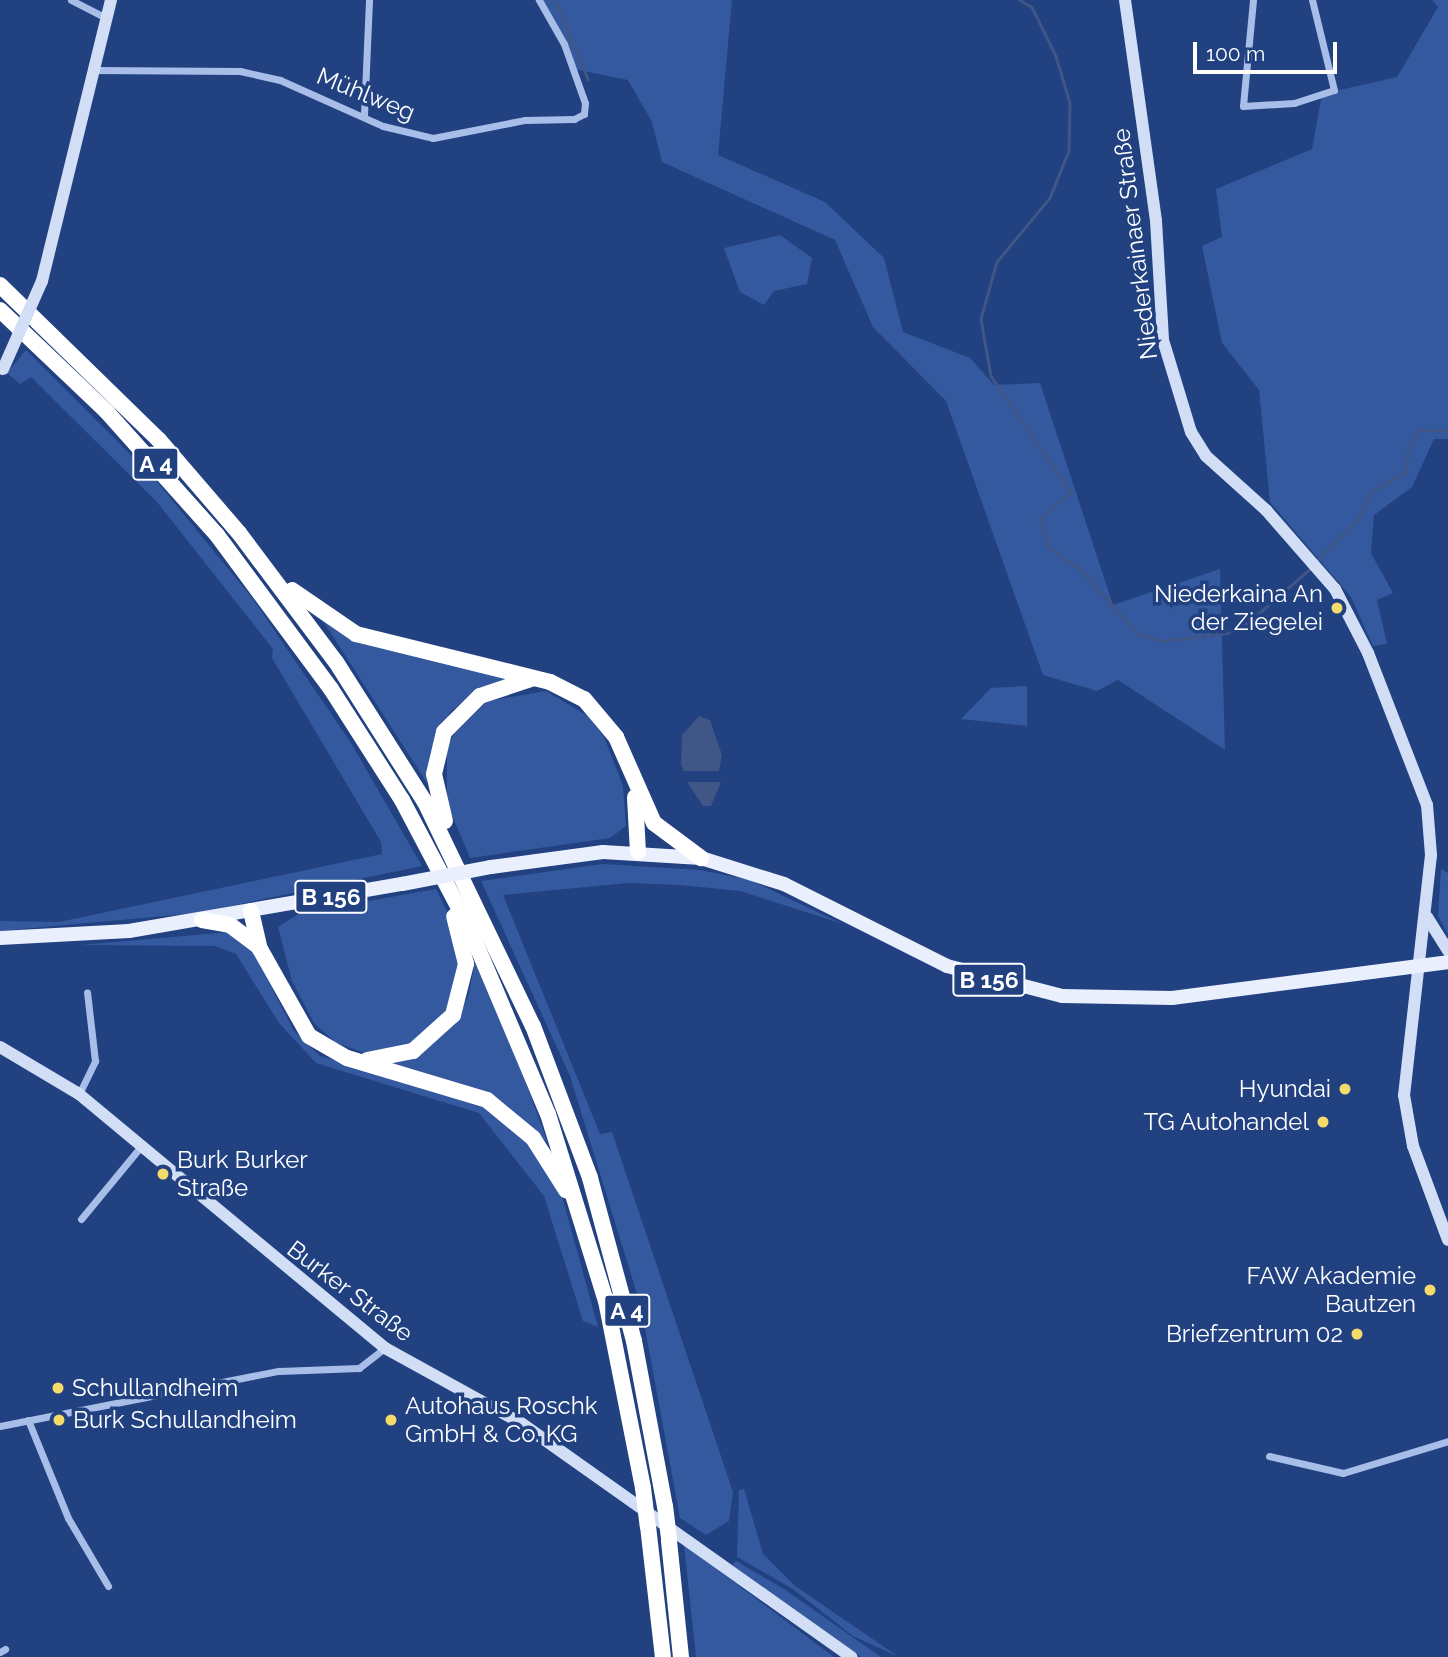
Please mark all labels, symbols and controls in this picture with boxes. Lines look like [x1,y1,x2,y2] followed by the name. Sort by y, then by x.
[1196,28,1340,72] scale bar
[1206,41,1265,66] text: 100 m
[313,61,419,127] street label: Mühlweg
[1107,127,1163,361] street label: Niederkainaer Straße
[132,445,180,484] road number: A 4
[1153,580,1323,636] place label: Niederkaina An der Ziegelei
[1329,600,1345,616] marker: Niederkaina An der Ziegelei
[294,877,368,916] road number: B 156
[952,960,1026,1000] road number: B 156
[1239,1075,1331,1103] place label: Hyundai
[1337,1081,1353,1097] marker: Hyundai
[1143,1108,1309,1136] place label: TG Autohandel
[1315,1114,1331,1130] marker: TG Autohandel
[177,1146,308,1202] place label: Burk Burker Straße
[155,1166,171,1182] marker: Burk Burker Straße
[281,1234,419,1348] street label: Burker Straße
[1245,1262,1416,1318] place label: FAW Akademie Bautzen
[1422,1282,1438,1298] marker: FAW Akademie Bautzen
[602,1292,652,1330] road number: A 4
[1166,1320,1343,1348] place label: Briefzentrum 02
[1349,1326,1365,1342] marker: Briefzentrum 02
[72,1374,238,1402] place label: Schullandheim
[50,1380,66,1396] marker: Schullandheim
[405,1392,597,1448] place label: Autohaus Roschk GmbH & Co. KG
[73,1406,297,1434] place label: Burk Schullandheim
[51,1412,67,1428] marker: Burk Schullandheim
[383,1412,399,1428] marker: Autohaus Roschk GmbH & Co. KG

